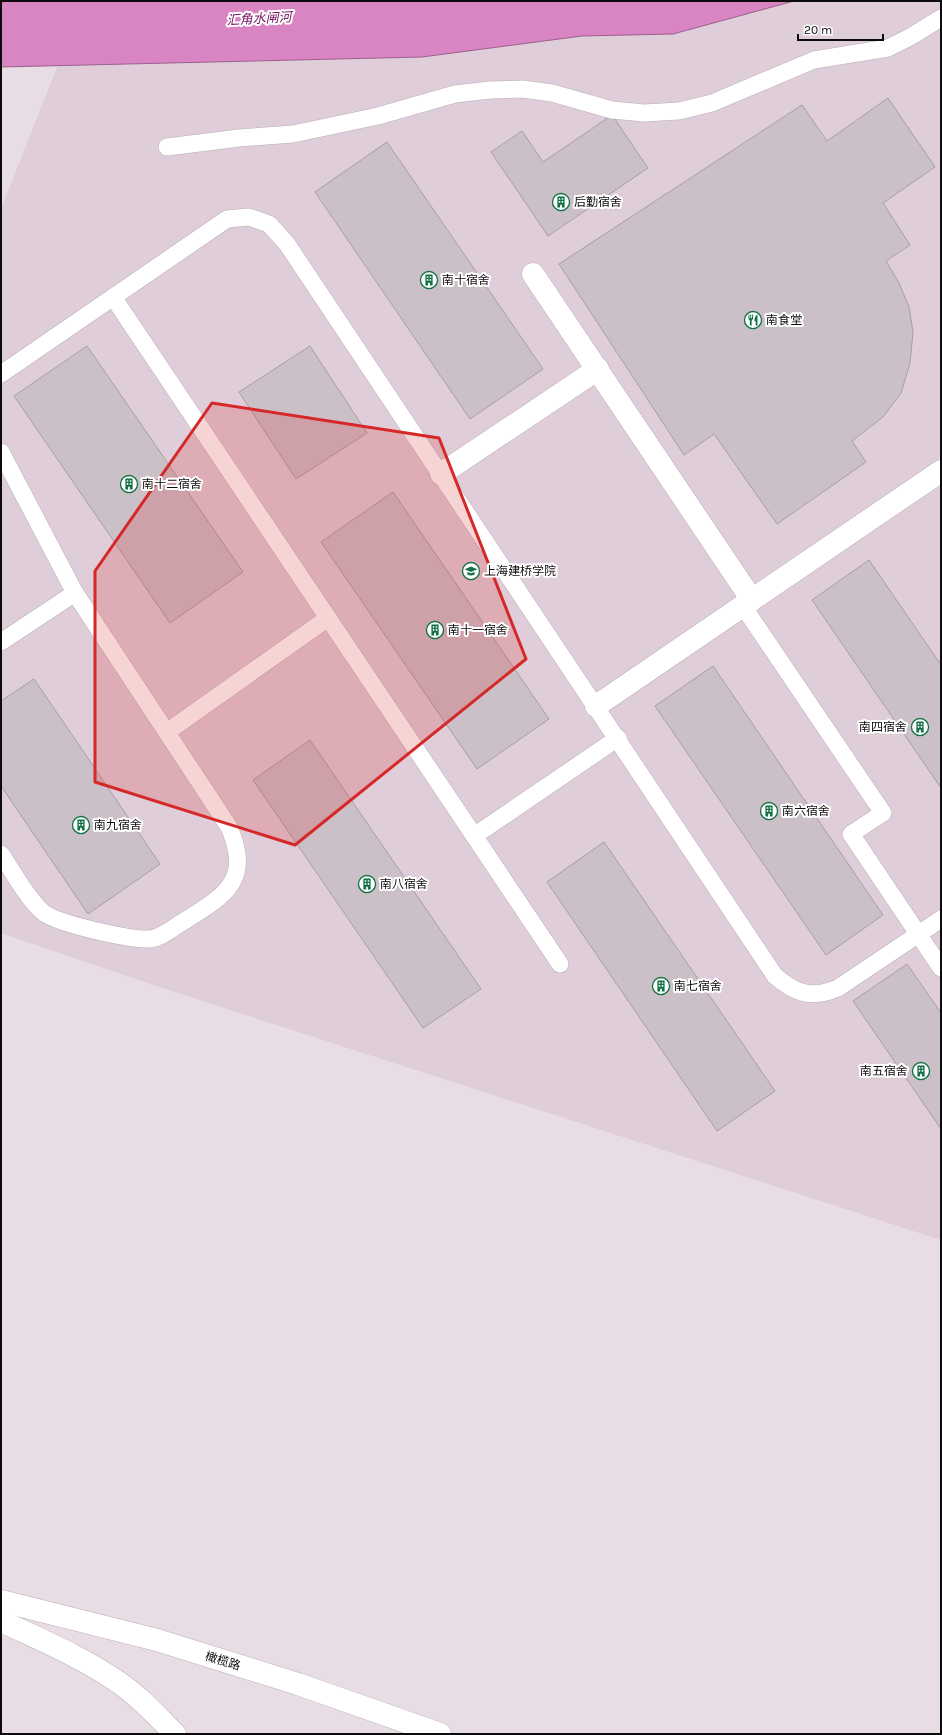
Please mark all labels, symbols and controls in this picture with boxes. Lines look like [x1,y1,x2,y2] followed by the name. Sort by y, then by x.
[226,9,295,28] water label: 汇角水闸河
[798,16,883,42] scale bar
[804,23,832,37] text: 20 m
[551,192,571,212] building icon: 后勤宿舍
[574,195,622,209] place label: 后勤宿舍
[419,270,439,290] building icon: 南十宿舍
[442,273,490,287] place label: 南十宿舍
[743,310,763,330] restaurant icon: 南食堂
[766,313,802,327] place label: 南食堂
[119,474,139,494] building icon: 南十二宿舍
[142,477,202,491] place label: 南十二宿舍
[461,561,481,581] school or university icon: 上海建桥学院
[484,564,556,578] place label: 上海建桥学院
[425,620,445,640] building icon: 南十一宿舍
[448,623,508,637] place label: 南十一宿舍
[910,717,930,737] building icon: 南四宿舍
[859,720,907,734] place label: 南四宿舍
[759,801,779,821] building icon: 南六宿舍
[782,804,830,818] place label: 南六宿舍
[71,815,91,835] building icon: 南九宿舍
[94,818,142,832] place label: 南九宿舍
[357,874,377,894] building icon: 南八宿舍
[380,877,428,891] place label: 南八宿舍
[651,976,671,996] building icon: 南七宿舍
[674,979,722,993] place label: 南七宿舍
[911,1061,931,1081] building icon: 南五宿舍
[860,1064,908,1078] place label: 南五宿舍
[204,1649,242,1673] street label: 橄榄路

